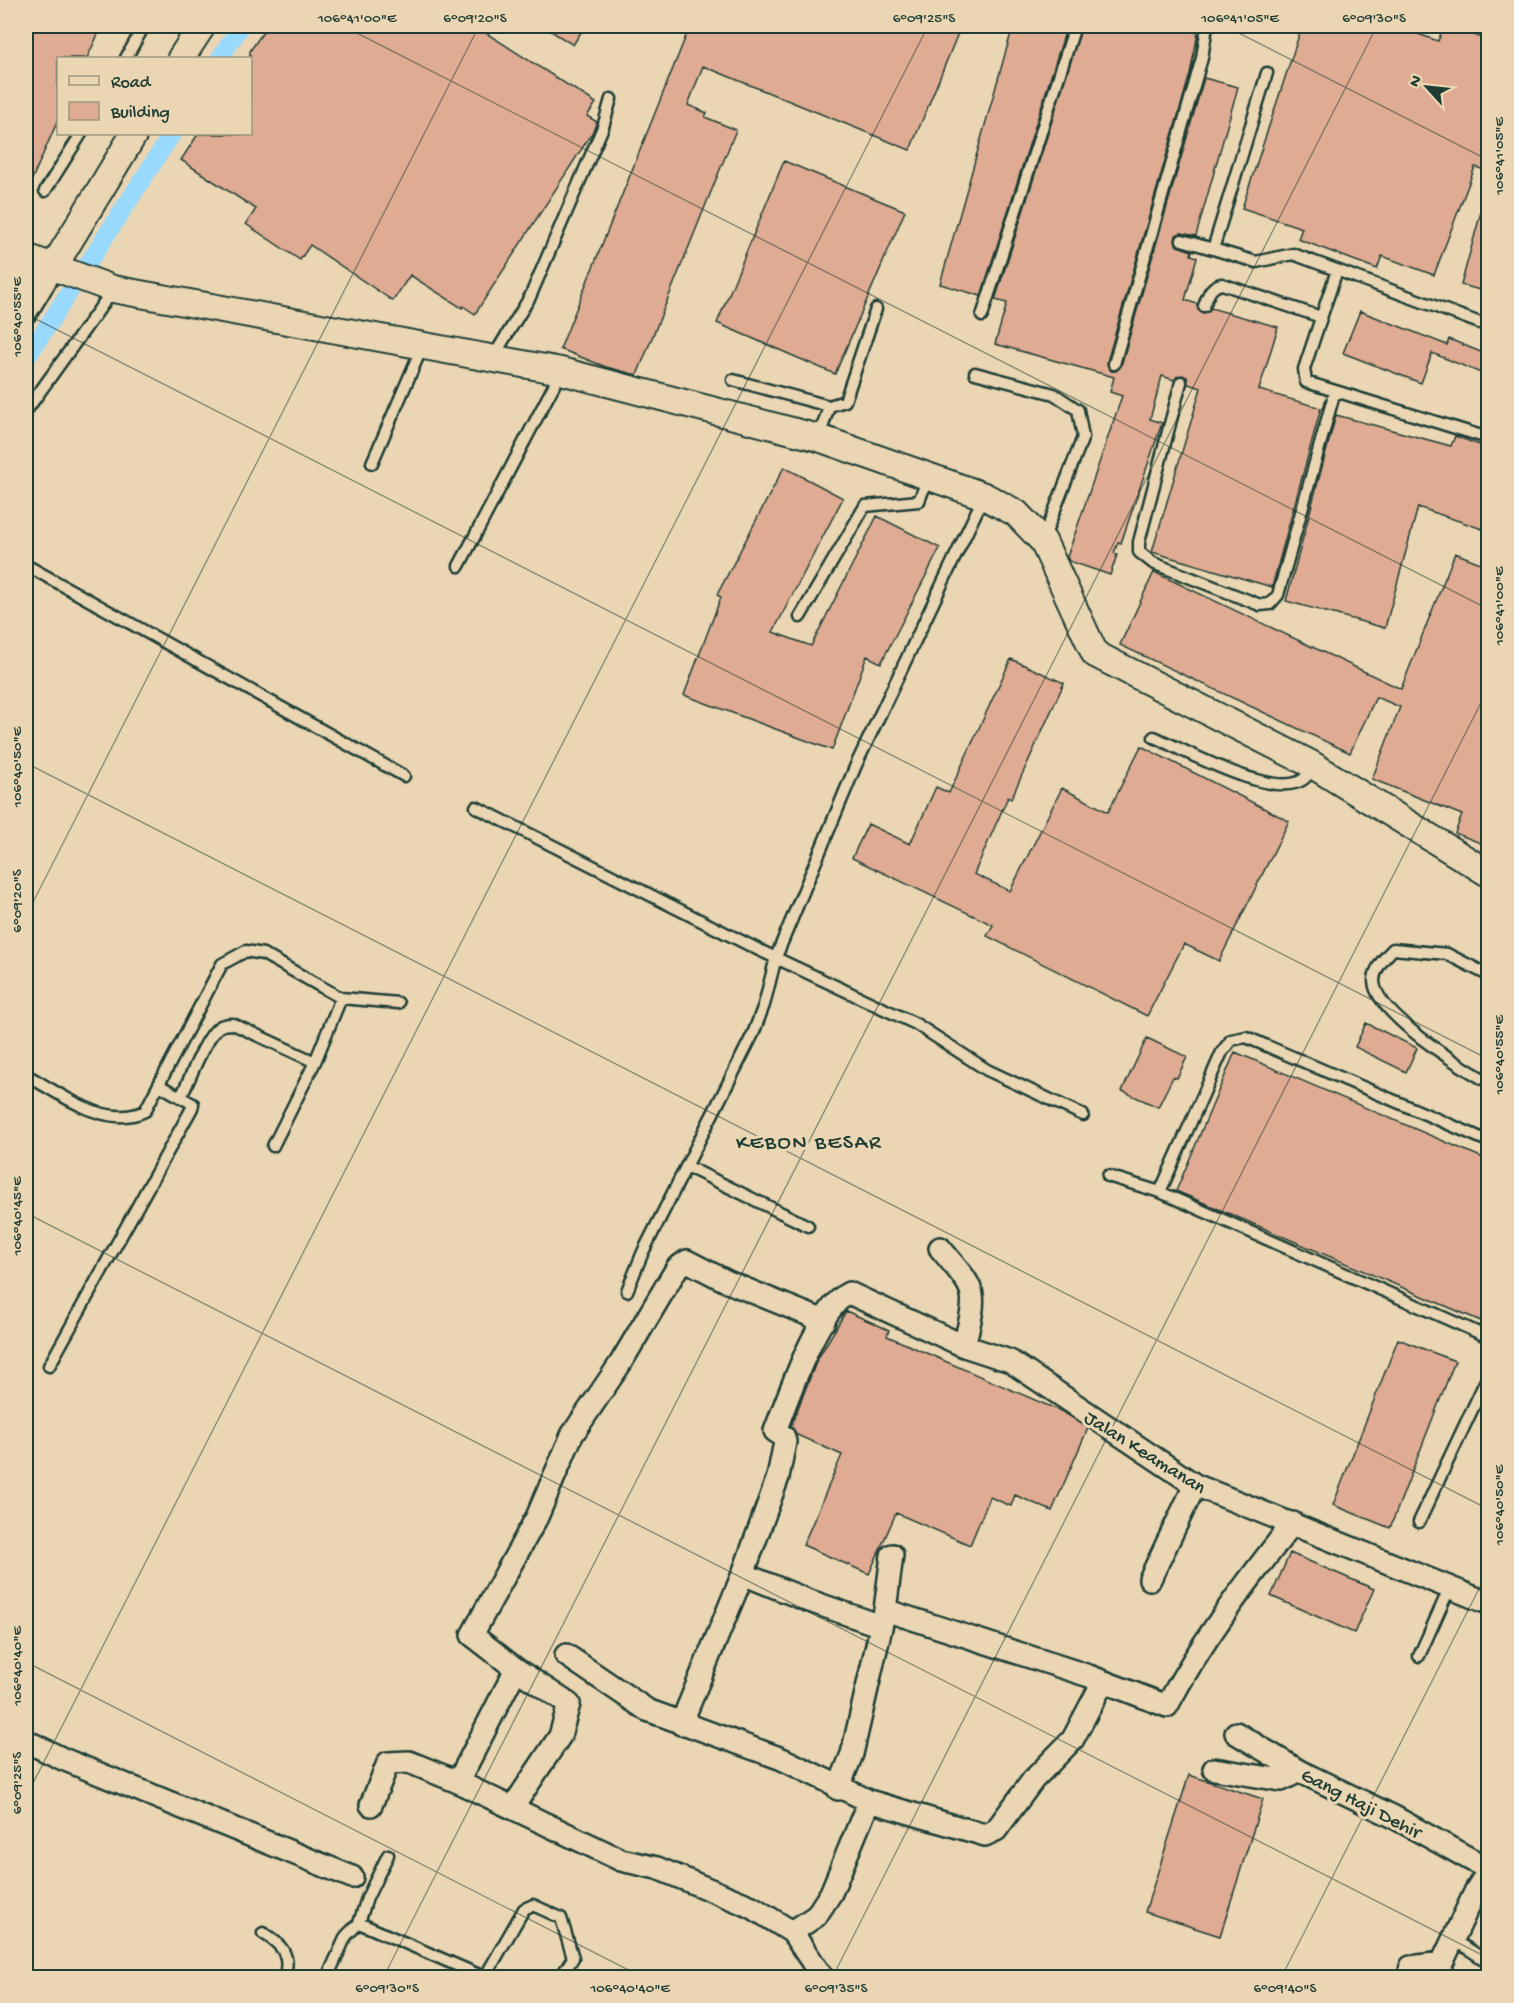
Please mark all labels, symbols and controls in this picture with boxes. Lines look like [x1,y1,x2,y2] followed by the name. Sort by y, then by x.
[317,10,397,28] text: 106°41'00"E
[443,10,507,28] text: 6°09'20"S
[893,10,955,28] text: 6°09'25"S
[1200,10,1280,28] text: 106°41'05"E
[1342,10,1406,28] text: 6°09'30"S
[57,57,252,135] legend
[1397,57,1457,117] north arrow
[1406,72,1428,91] text: N
[111,73,152,94] text: Road
[110,103,170,124] text: Building
[1491,116,1509,196] text: 106°41'05"E
[9,276,27,358] text: 106°40'55"E
[1491,566,1509,646] text: 106°41'00"E
[9,726,27,808] text: 106°40'50"E
[9,869,27,933] text: 6°09'20"S
[1491,1014,1509,1096] text: 106°40'55"E
[736,1131,882,1157] district label: KEBON BESAR
[9,1176,27,1256] text: 106°40'45"E
[1079,1407,1210,1501] street label: Jalan Keamanan
[1491,1464,1509,1546] text: 106°40'50"E
[9,1626,27,1707] text: 106°40'40"E
[9,1752,27,1814] text: 6°09'25"S
[1296,1765,1426,1846] street label: Gang Haji Dehir
[355,1980,419,1998] text: 6°09'30"S
[589,1980,670,1998] text: 106°40'40"E
[804,1980,868,1998] text: 6°09'35"S
[1254,1980,1317,1998] text: 6°09'40"S

